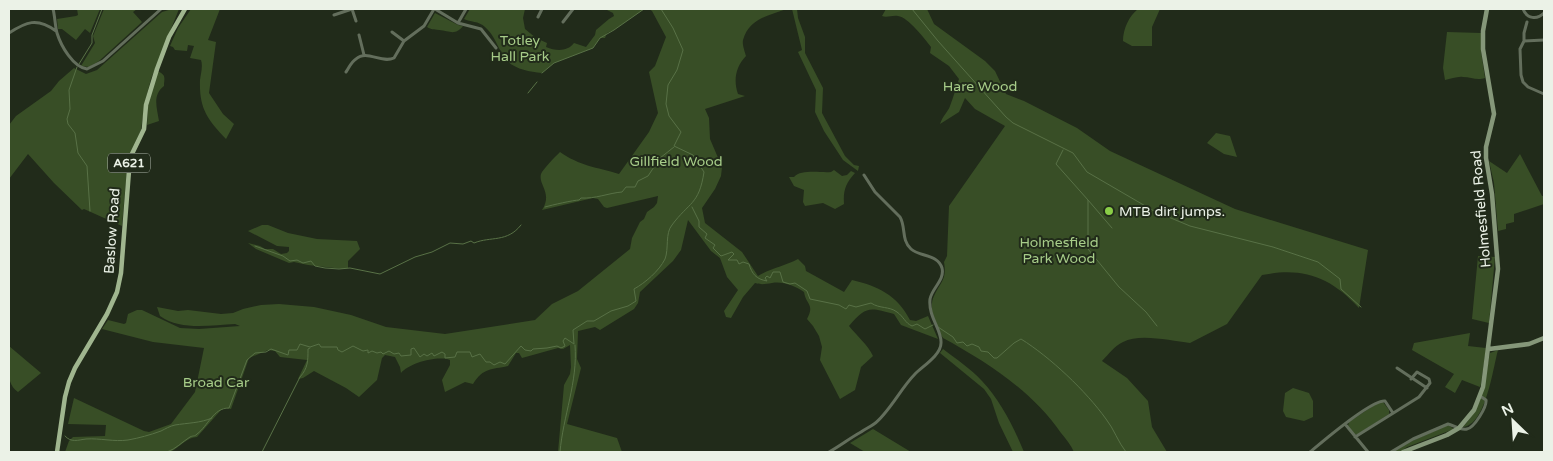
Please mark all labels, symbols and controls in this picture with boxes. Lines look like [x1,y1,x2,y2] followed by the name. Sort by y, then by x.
[491,32,550,65] park label: Totley Hall Park
[943,78,1017,95] park label: Hare Wood
[1467,150,1495,268] street label: Holmesfield Road
[629,153,723,170] park label: Gillfield Wood
[108,154,150,172] road number: A621
[101,187,123,275] street label: Baslow Road
[1119,203,1225,220] place label: MTB dirt jumps.
[1103,205,1115,217] marker: MTB dirt jumps.
[1019,234,1099,267] park label: Holmesfield Park Wood
[183,374,250,391] park label: Broad Car
[1488,396,1538,446] north arrow
[1499,400,1516,420] text: N

